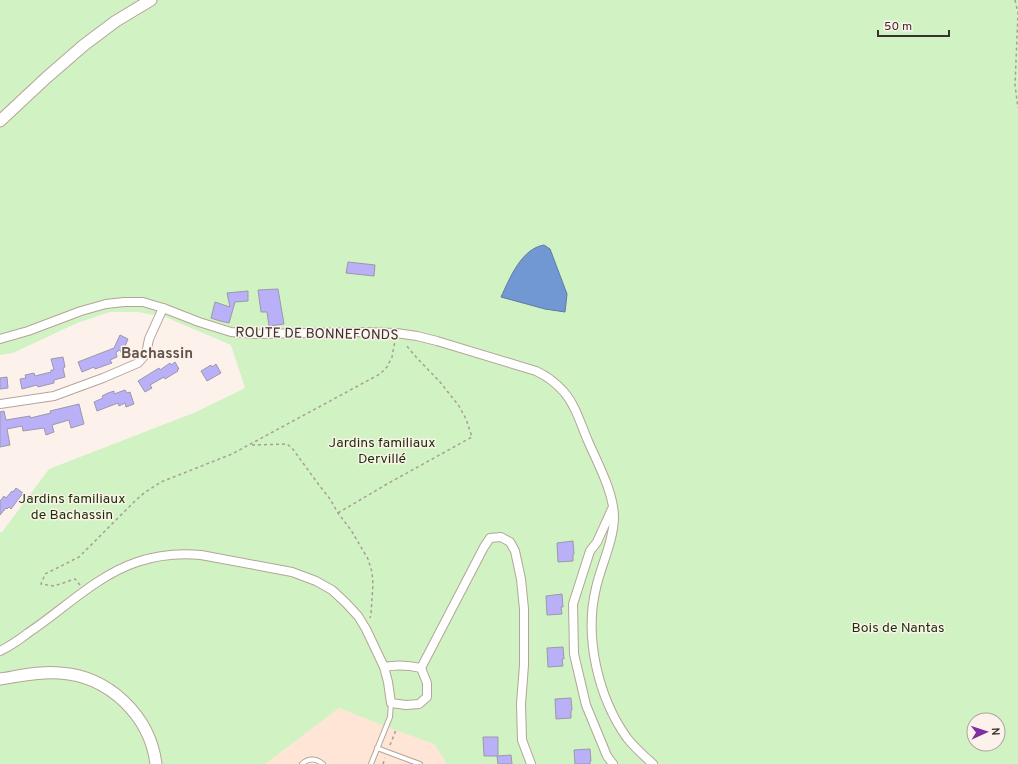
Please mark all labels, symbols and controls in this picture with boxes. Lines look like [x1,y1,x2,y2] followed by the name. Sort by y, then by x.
[878,12,949,38] scale bar
[884,19,912,35] text: 50 m
[235,325,399,344] street label: ROUTE DE BONNEFONDS
[121,345,193,364] district label: Bachassin
[329,435,435,468] park label: Jardins familiaux Dervillé
[19,491,125,524] park label: Jardins familiaux de Bachassin
[851,620,945,637] park label: Bois de Nantas
[966,712,1006,752] north arrow
[988,727,1002,736] text: N

